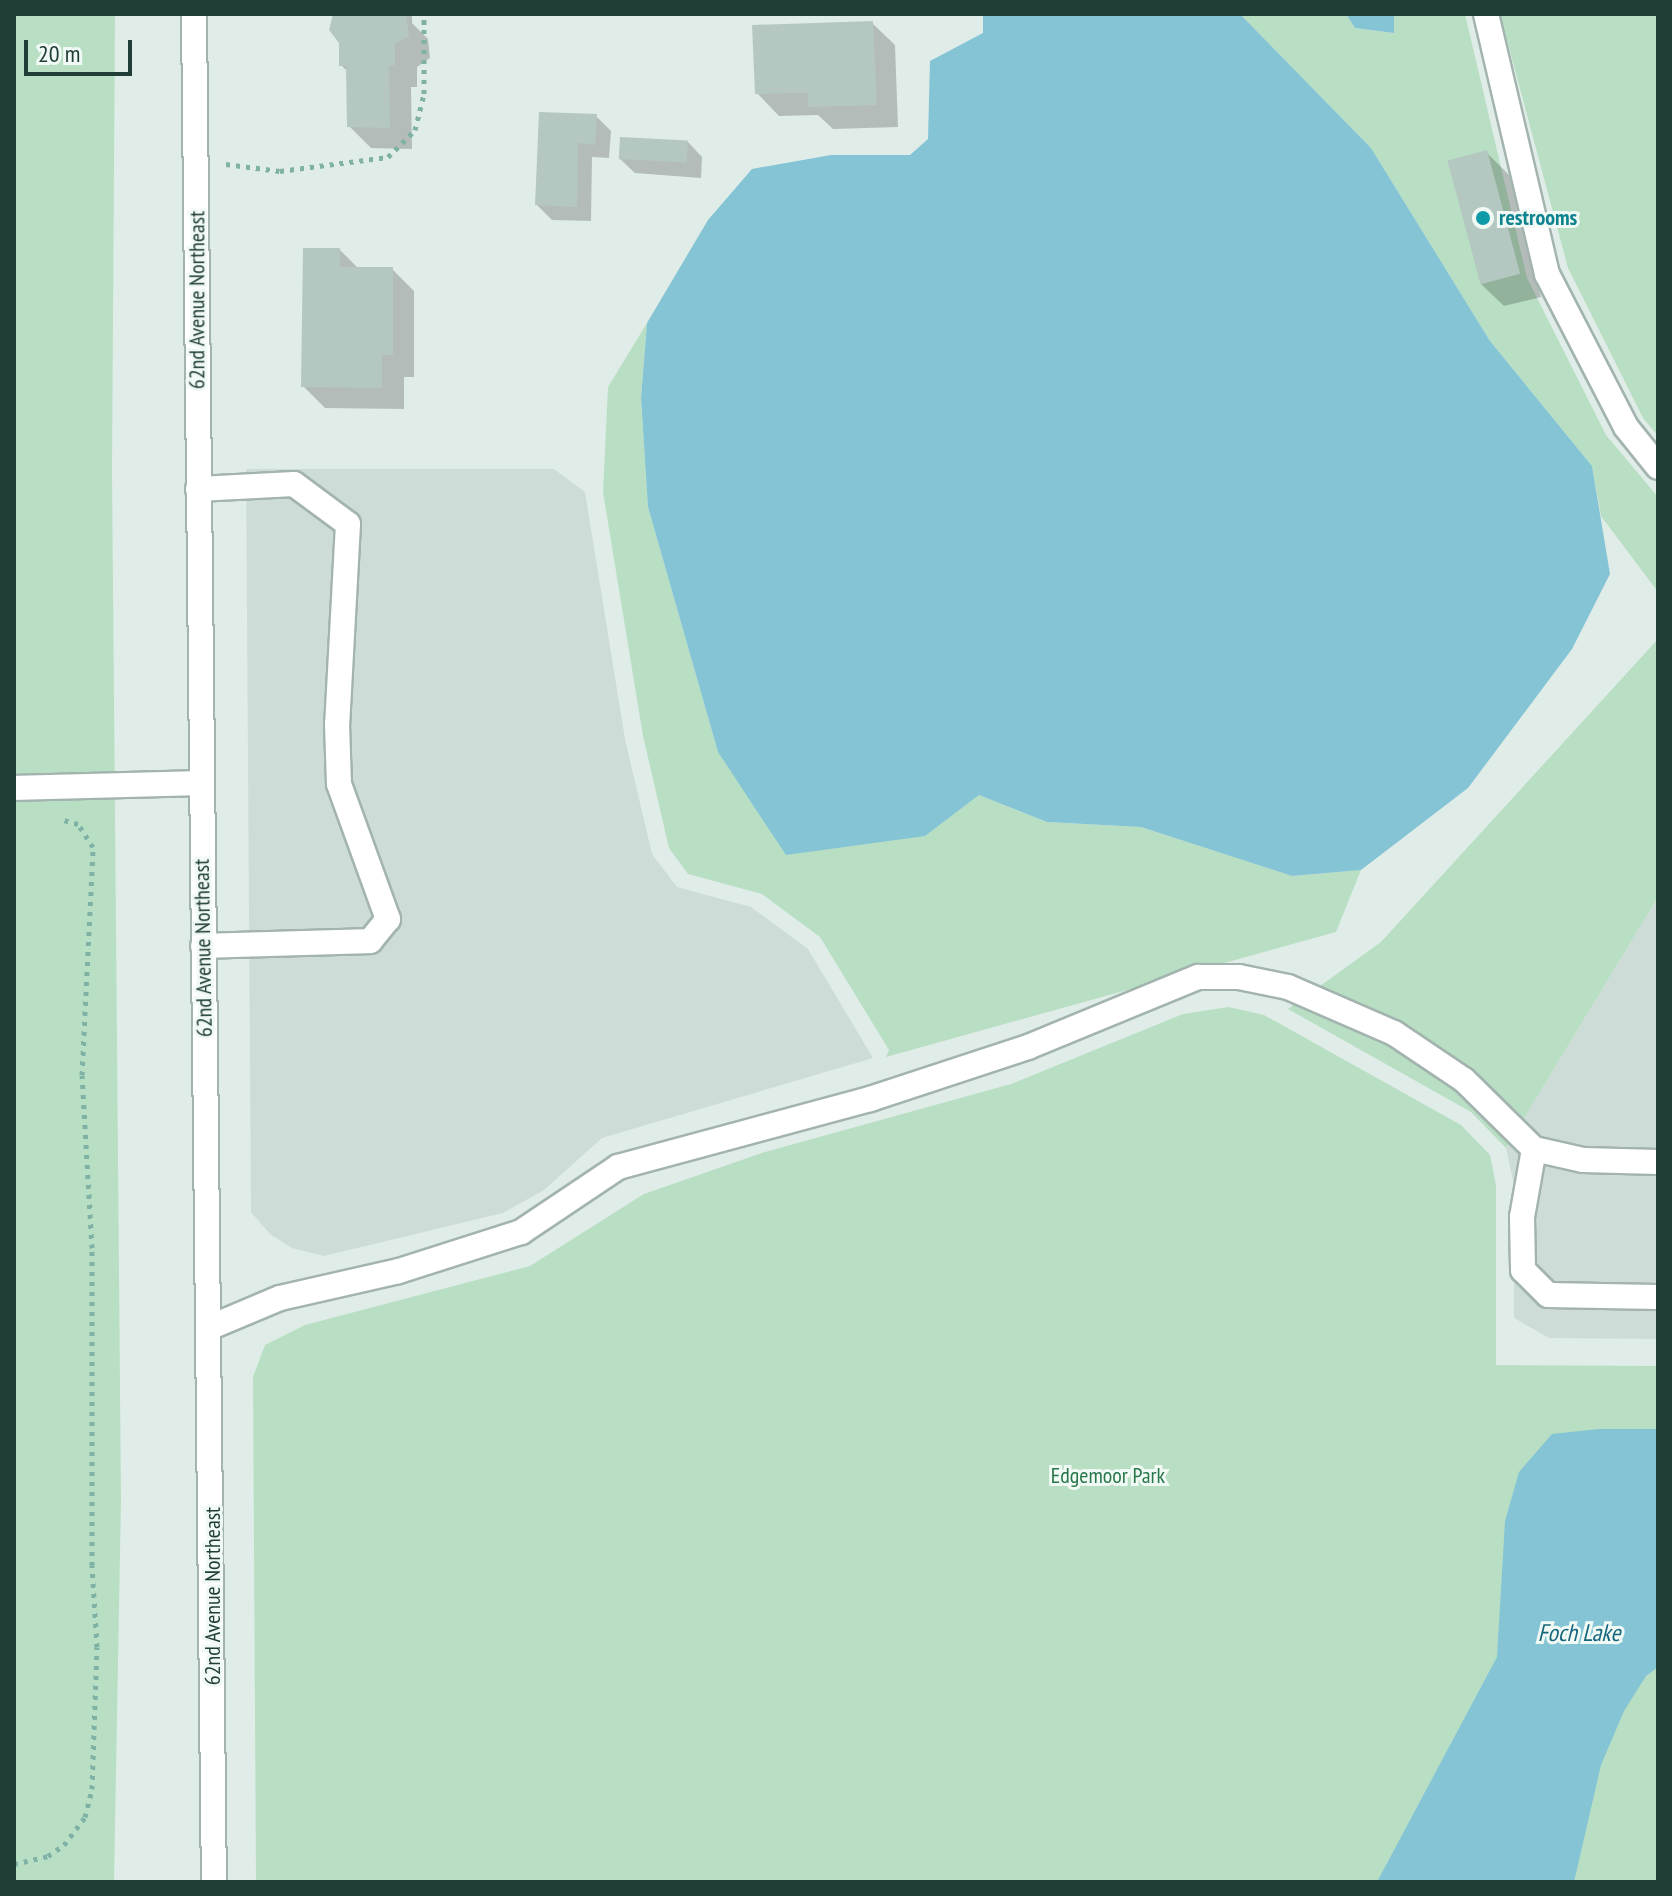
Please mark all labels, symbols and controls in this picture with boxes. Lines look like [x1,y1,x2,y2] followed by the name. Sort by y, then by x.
[28,24,136,74] scale bar
[38,38,80,69] text: 20 m
[1499,205,1577,231] place label: restrooms
[1474,209,1492,227] marker: restrooms
[184,211,210,389] street label: 62nd Avenue Northeast
[188,858,218,1038] street label: 62nd Avenue Northeast
[1051,1463,1165,1489] park label: Edgemoor Park
[200,1507,226,1685] street label: 62nd Avenue Northeast
[1538,1619,1620,1647] water label: Foch Lake

